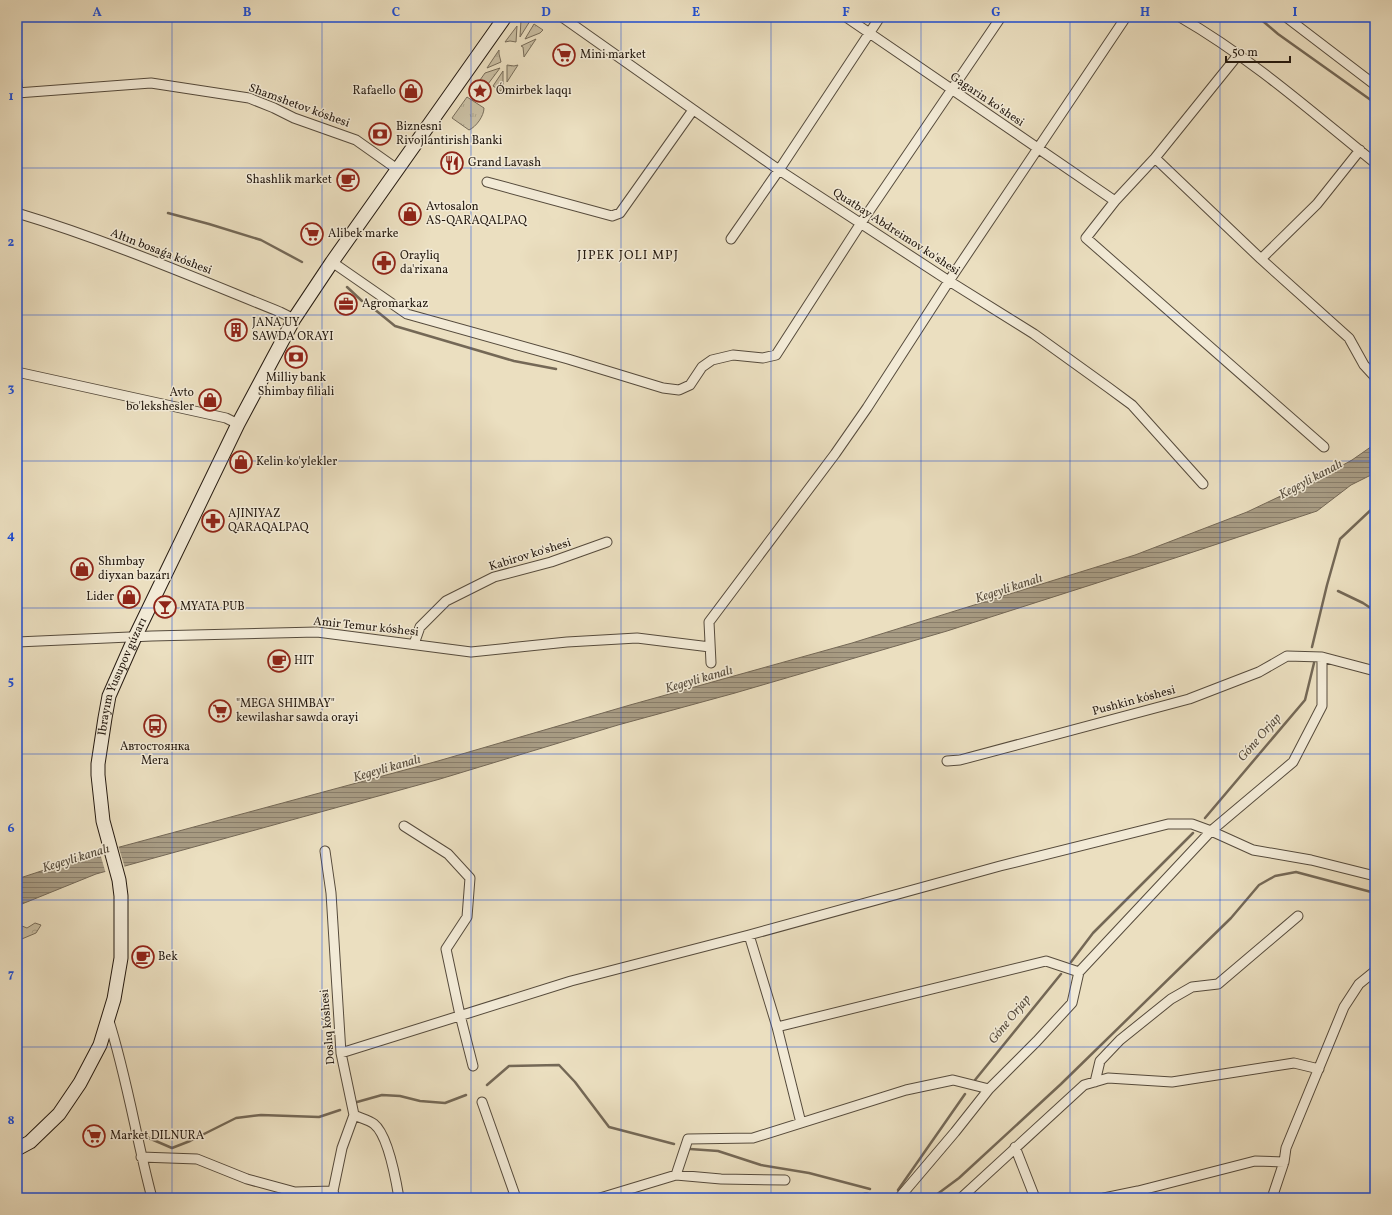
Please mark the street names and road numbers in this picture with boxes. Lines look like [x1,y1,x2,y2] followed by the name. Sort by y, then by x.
[947,69,1028,131] street label: Gagarin ko'shesi
[246,80,352,132] street label: Shamshetov kóshesi
[829,185,963,279] street label: Quatbay Abdreimov ko'shesi
[108,225,214,279] street label: Altın bosaǵa kóshesi
[487,535,573,575] street label: Kabirov ko'shesi
[313,614,420,641] street label: Amir Temur kóshesi
[94,615,151,737] street label: Ibrayım Yusupov gúzarı
[1091,682,1178,720] street label: Pushkin kóshesi
[317,988,339,1066] street label: Doslıq kóshesi

